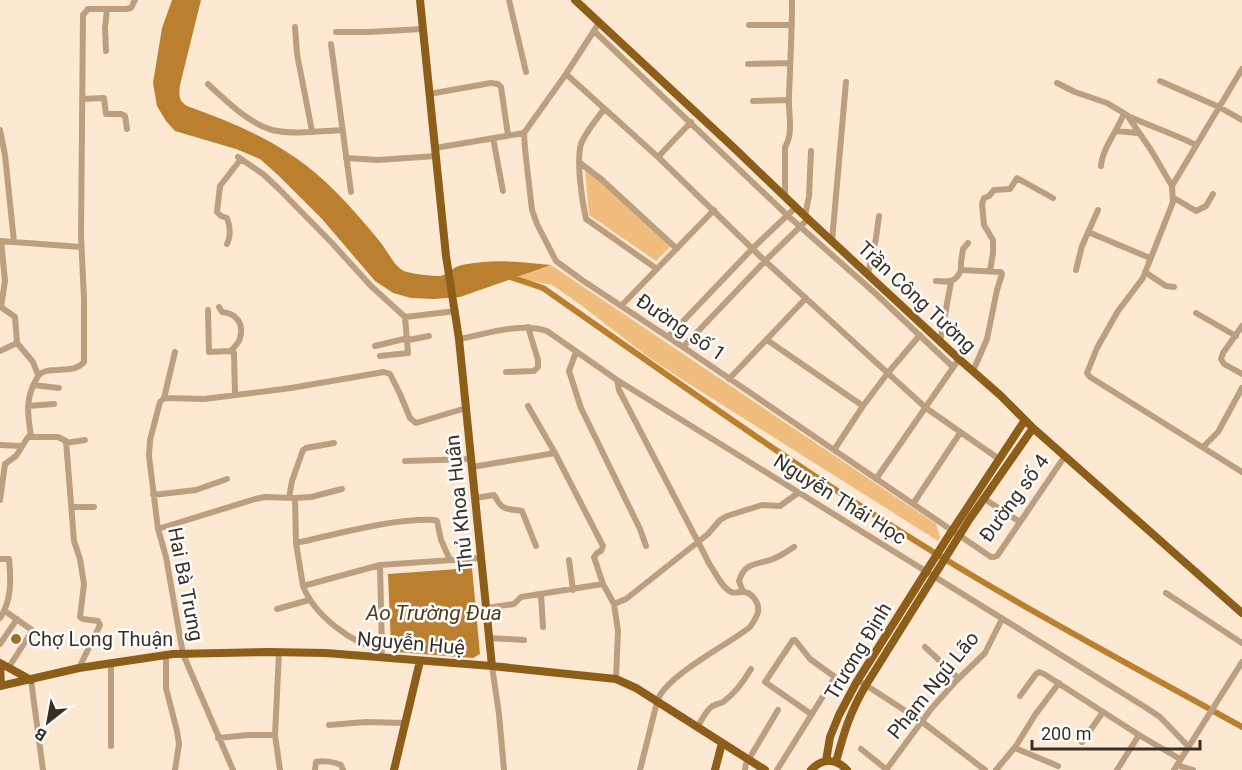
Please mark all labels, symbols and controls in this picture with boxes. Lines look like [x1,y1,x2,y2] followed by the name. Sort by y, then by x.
[853,236,981,358] street label: Trần Công Tường
[632,288,730,366] street label: Đường số 1
[440,434,478,572] street label: Thủ Khoa Huân
[769,449,911,549] street label: Nguyễn Thái Học
[974,450,1054,546] street label: Đường số 4
[163,525,209,643] street label: Hai Bà Trưng
[820,598,896,704] street label: Trương Định
[365,601,502,625] water label: Ao Trường Đua
[356,626,466,660] street label: Nguyễn Huệ
[882,626,984,744] street label: Phạm Ngũ Lão
[28,627,173,651] place label: Chợ Long Thuận
[9,632,23,646] marker: Chợ Long Thuận
[18,692,78,752] north arrow
[1032,713,1200,751] scale bar
[1041,723,1092,744] text: 200 m
[31,724,50,745] text: B

